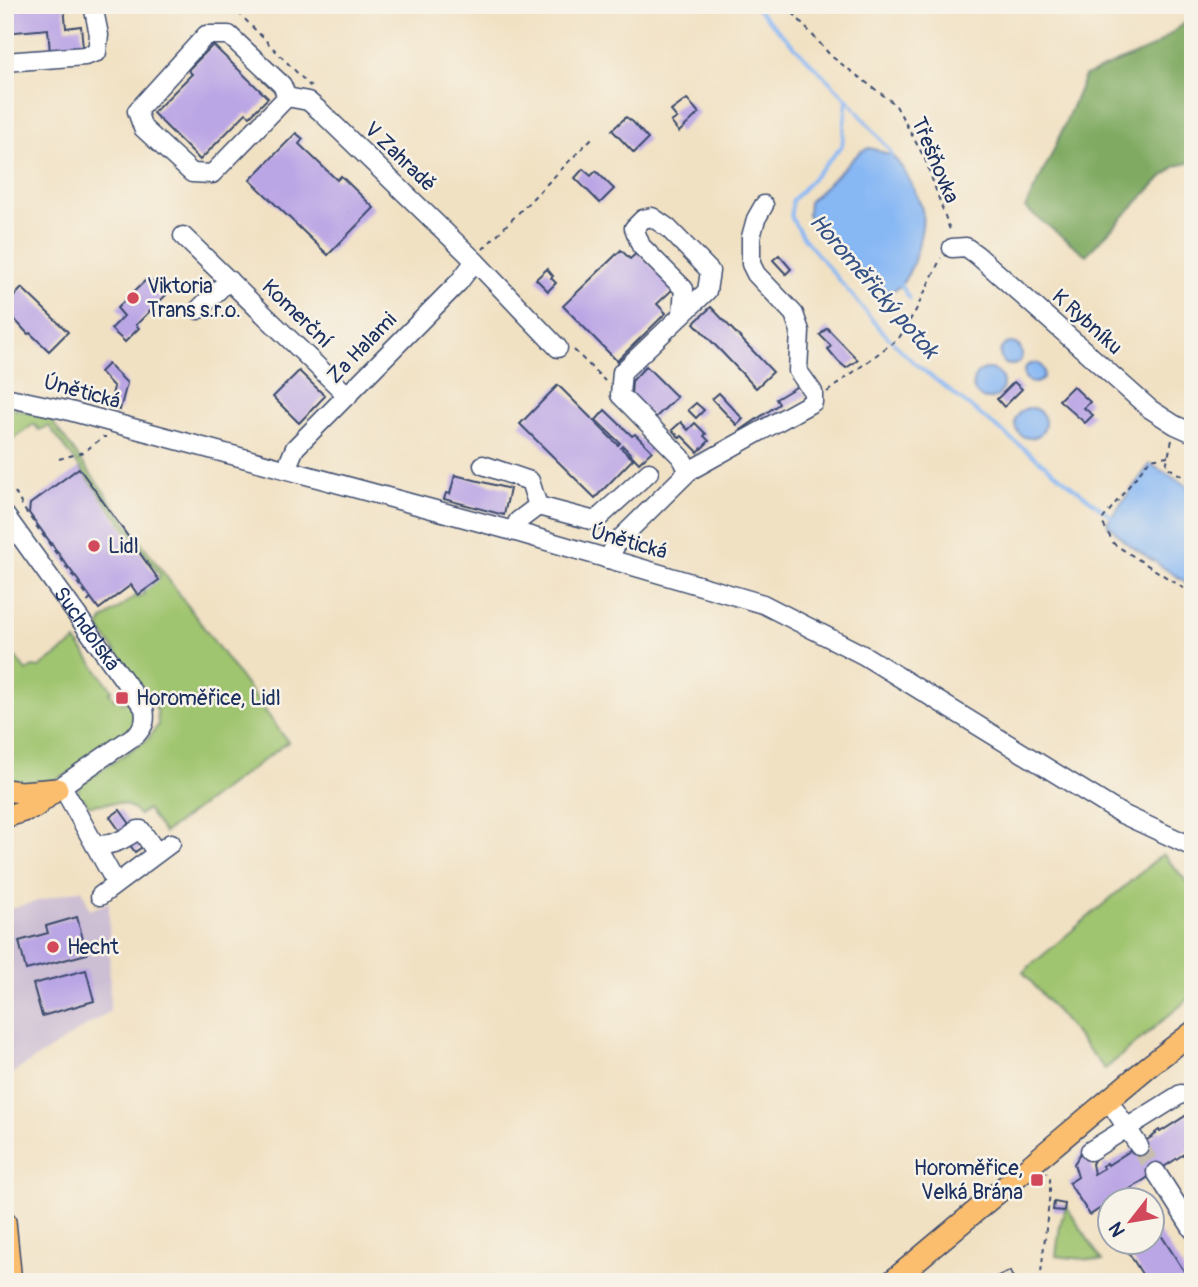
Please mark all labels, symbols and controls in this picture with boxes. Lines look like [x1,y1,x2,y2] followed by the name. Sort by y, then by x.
[905,113,965,207] street label: Třešňovka
[358,116,442,198] street label: V Zahradě
[803,208,946,366] water label: Horoměřický potok
[147,273,241,324] place label: Viktoria Trans s.r.o.
[256,274,338,355] street label: Komerční
[1046,283,1128,361] street label: K Rybníku
[125,290,141,306] marker: Viktoria Trans s.r.o.
[321,306,403,389] street label: Za Halami
[41,369,123,415] street label: Únětická
[588,518,670,566] street label: Únětická
[108,533,139,560] place label: Lidl
[86,538,102,554] marker: Lidl
[47,581,126,676] street label: Suchdolská
[136,685,281,712] place label: Horoměřice, Lidl
[114,690,130,706] marker: Horoměřice, Lidl
[67,934,119,961] place label: Hecht
[45,939,61,955] marker: Hecht
[914,1155,1023,1206] place label: Horoměřice, Velká Brána
[1029,1172,1045,1188] marker: Horoměřice, Velká Brána
[1096,1186,1166,1256] north arrow
[1104,1217,1131,1241] text: N

